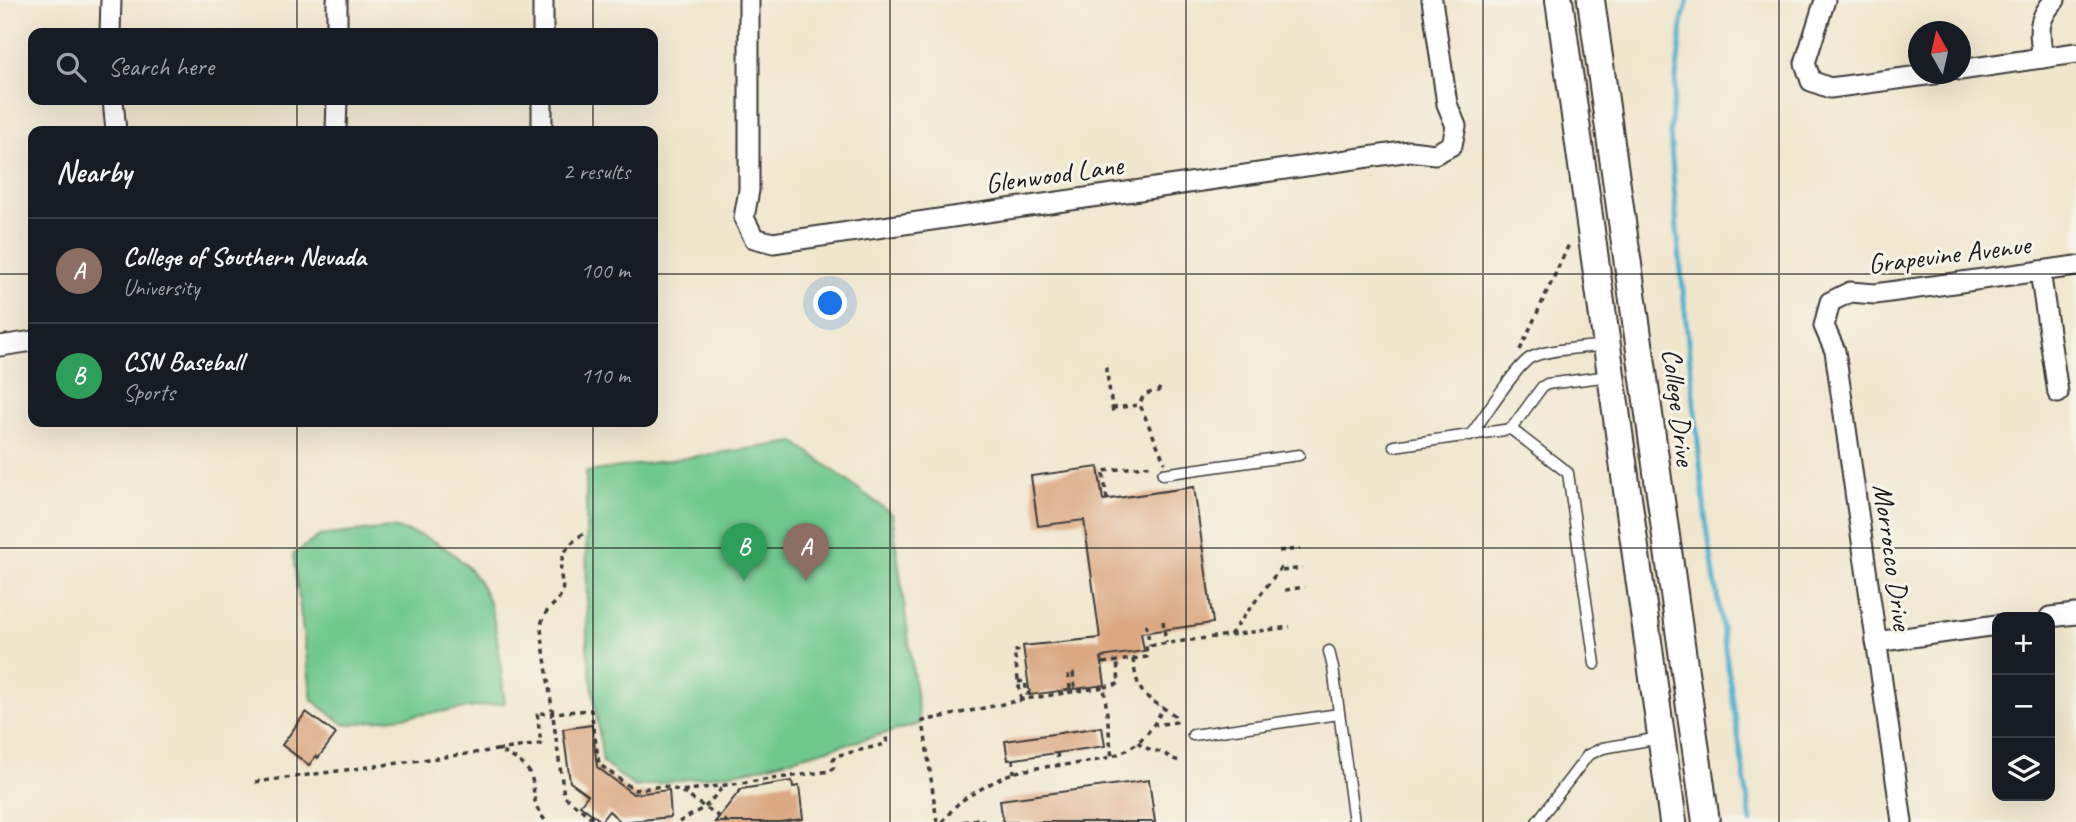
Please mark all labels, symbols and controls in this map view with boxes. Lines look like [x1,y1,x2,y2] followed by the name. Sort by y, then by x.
[1908,21,1971,84] north arrow
[28,28,658,105] search box
[52,48,90,86] icon: search
[108,50,214,83] text: Search here
[983,147,1127,201] street label: Glenwood Lane
[56,153,132,191] text: Nearby
[563,157,630,186] text: 2 results
[1866,226,2034,281] street label: Grapevine Avenue
[123,240,366,273] text: College of Southern Nevada
[73,256,85,285] text: A
[581,256,630,285] text: 100 m
[123,273,200,302] text: University
[813,286,847,320] your location
[123,345,243,378] text: CSN Baseball
[1654,346,1704,469] street label: College Drive
[73,361,85,390] text: B
[581,361,630,390] text: 110 m
[123,378,175,407] text: Sports
[1865,482,1921,634] street label: Morrocco Drive
[721,523,767,581] pin: B
[783,523,829,581] pin: A
[1992,612,2055,801] map controls
[1992,612,2055,675] button: +
[1992,675,2055,738] button: −
[1992,738,2055,801] button: layers

